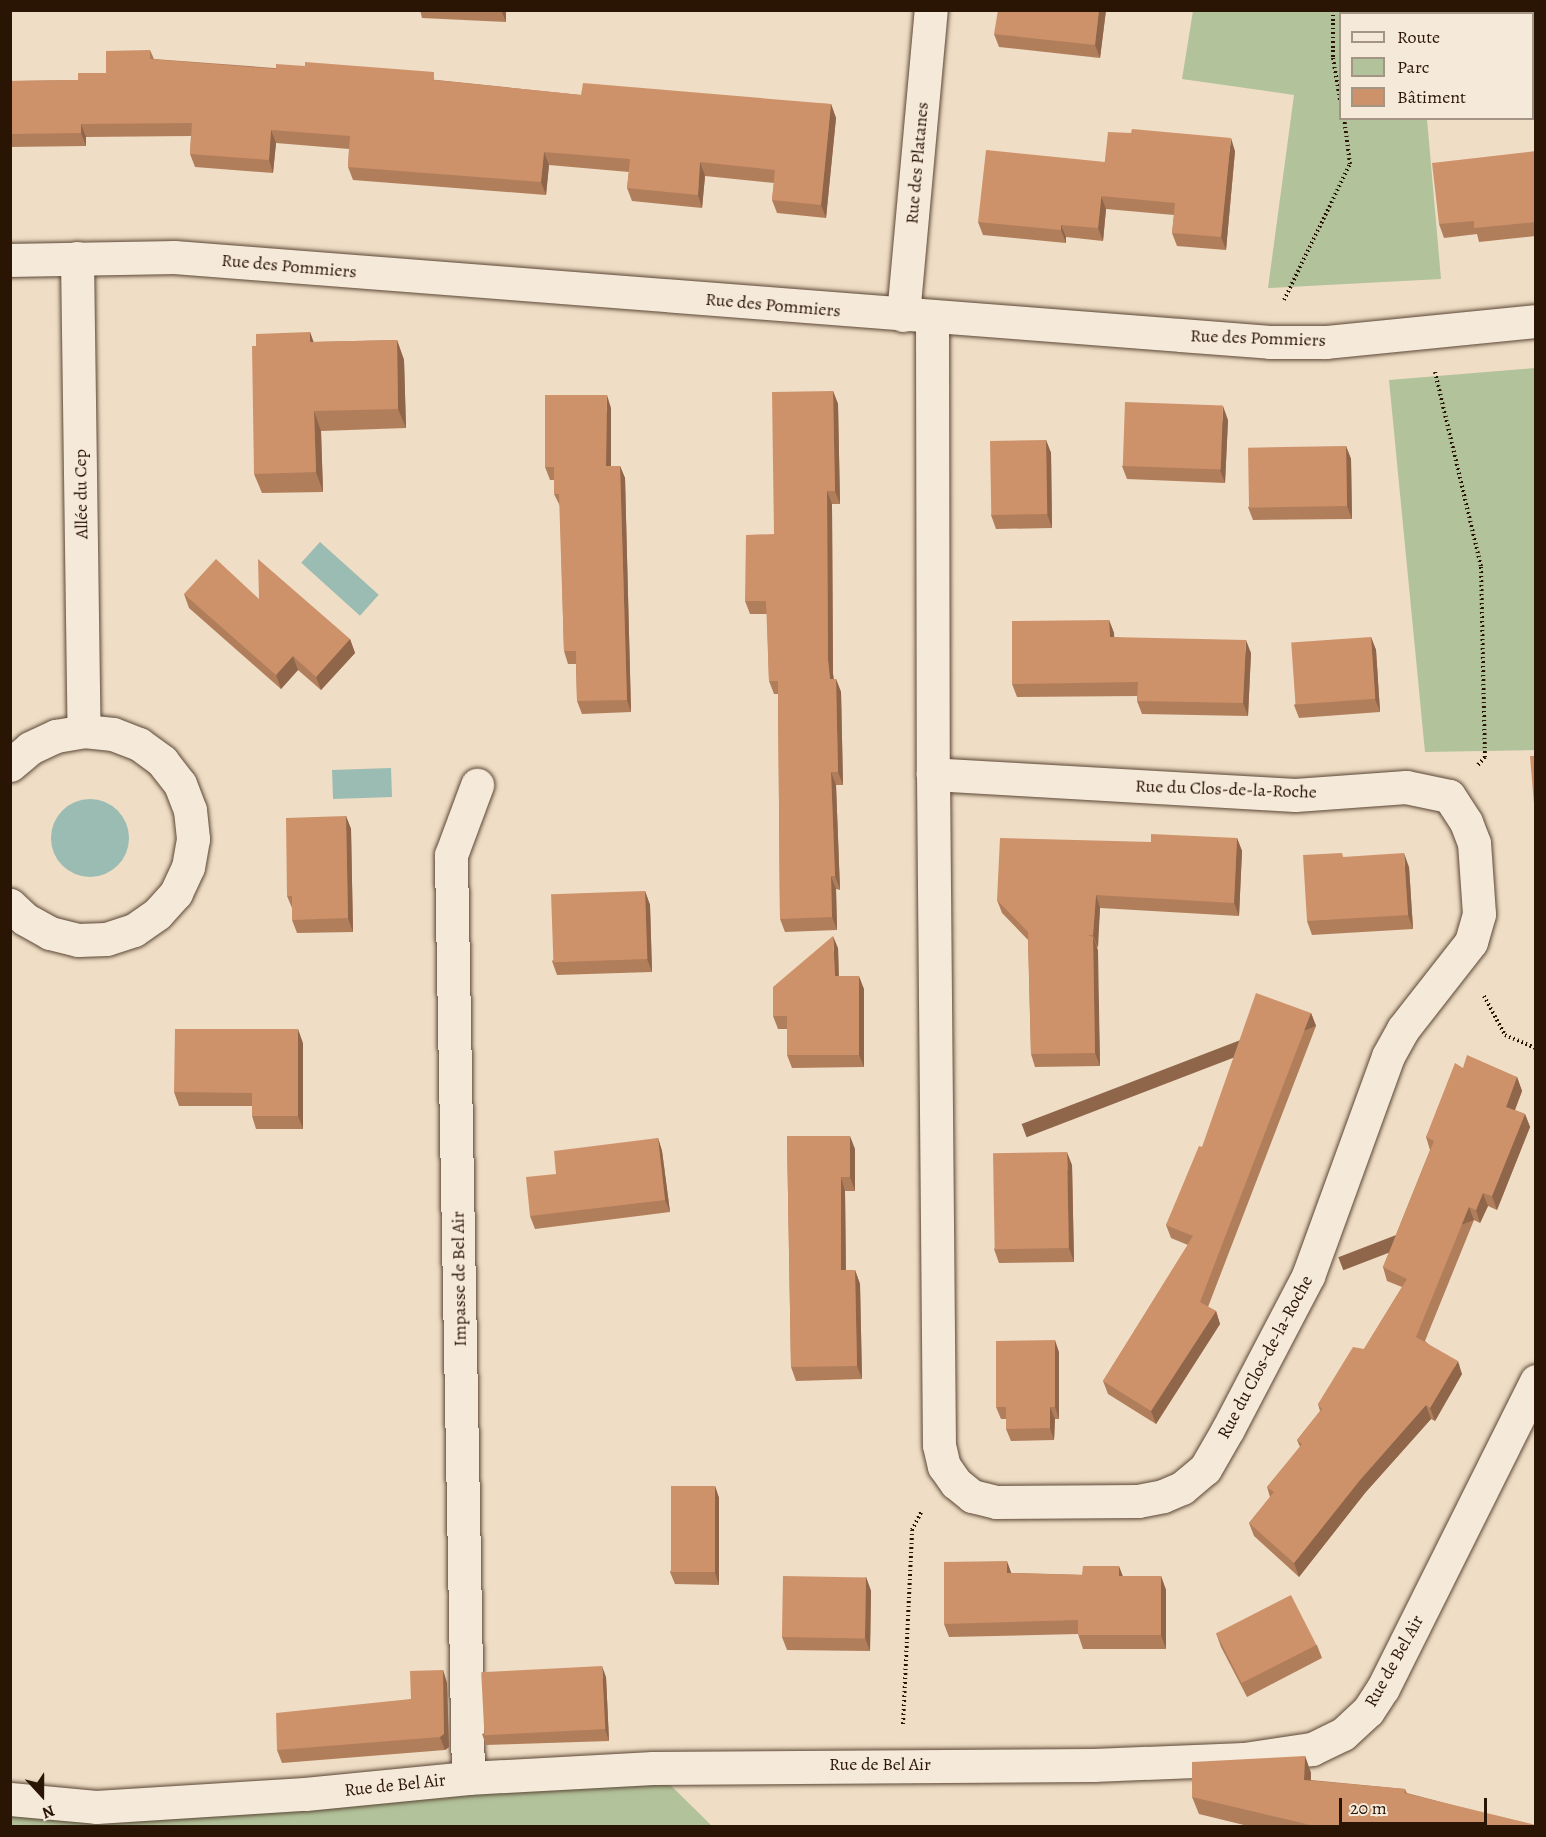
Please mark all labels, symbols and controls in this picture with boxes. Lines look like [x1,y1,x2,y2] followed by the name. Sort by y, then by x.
[1339,12,1534,120] legend
[1397,25,1440,49] text: Route
[1397,55,1429,79] text: Parc
[1397,85,1466,109] text: Bâtiment
[901,101,933,225] street label: Rue des Platanes
[220,249,358,283] street label: Rue des Pommiers
[704,288,842,322] street label: Rue des Pommiers
[1190,325,1326,351] street label: Rue des Pommiers
[69,449,93,539] street label: Allée du Cep
[1135,775,1317,803] street label: Rue du Clos-de-la-Roche
[447,1211,471,1347] street label: Impasse de Bel Air
[1213,1272,1317,1442] street label: Rue du Clos-de-la-Roche
[1360,1611,1428,1711] street label: Rue de Bel Air
[829,1753,931,1775] street label: Rue de Bel Air
[12,1765,72,1825] north arrow
[343,1769,447,1801] street label: Rue de Bel Air
[1342,1786,1490,1824] scale bar
[1350,1796,1387,1820] text: 20 m
[39,1799,58,1824] text: N

